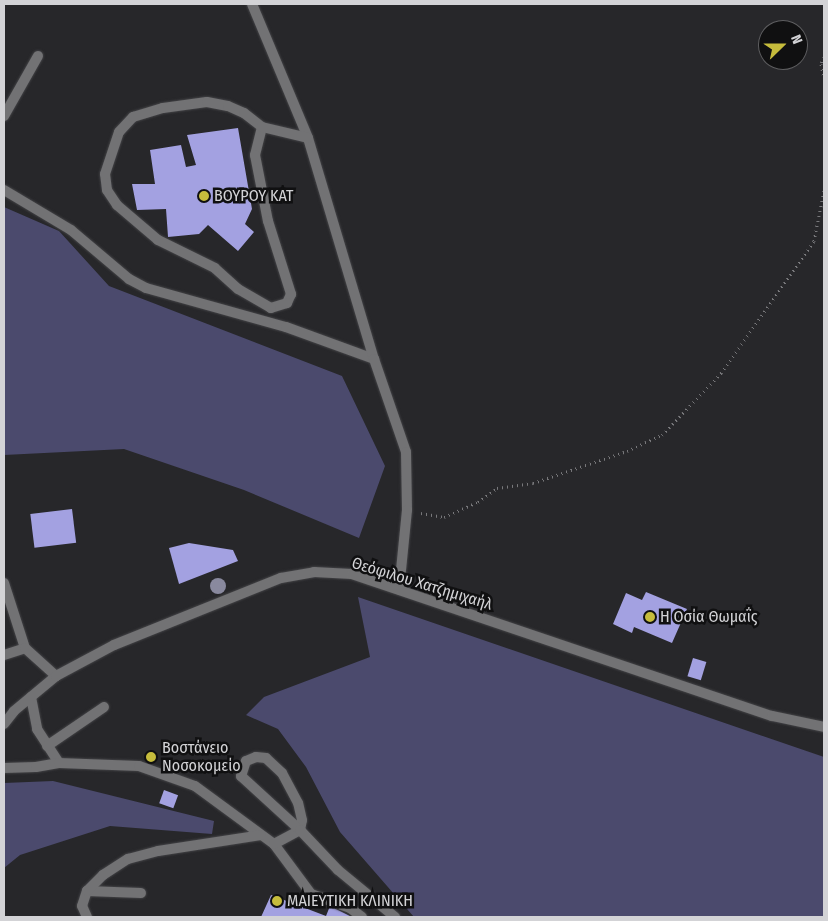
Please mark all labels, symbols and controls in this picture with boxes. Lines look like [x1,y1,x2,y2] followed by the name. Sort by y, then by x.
[758,20,808,70] north arrow
[787,32,806,47] text: N
[214,186,293,206] place label: ΒΟΥΡΟΥ ΚΑΤ
[198,190,210,202] marker: ΒΟΥΡΟΥ ΚΑΤ
[349,553,495,615] street label: Θεόφιλου Χατζημιχαήλ
[660,607,758,627] place label: Η Οσία Θωμαΐς
[644,611,656,623] marker: Η Οσία Θωμαΐς
[162,738,241,776] place label: Βοστάνειο Νοσοκομείο
[144,750,158,764] marker: Βοστάνειο Νοσοκομείο
[287,891,413,911] place label: ΜΑΙΕΥΤΙΚΗ ΚΛΙΝΙΚΗ
[271,895,283,907] marker: ΜΑΙΕΥΤΙΚΗ ΚΛΙΝΙΚΗ

